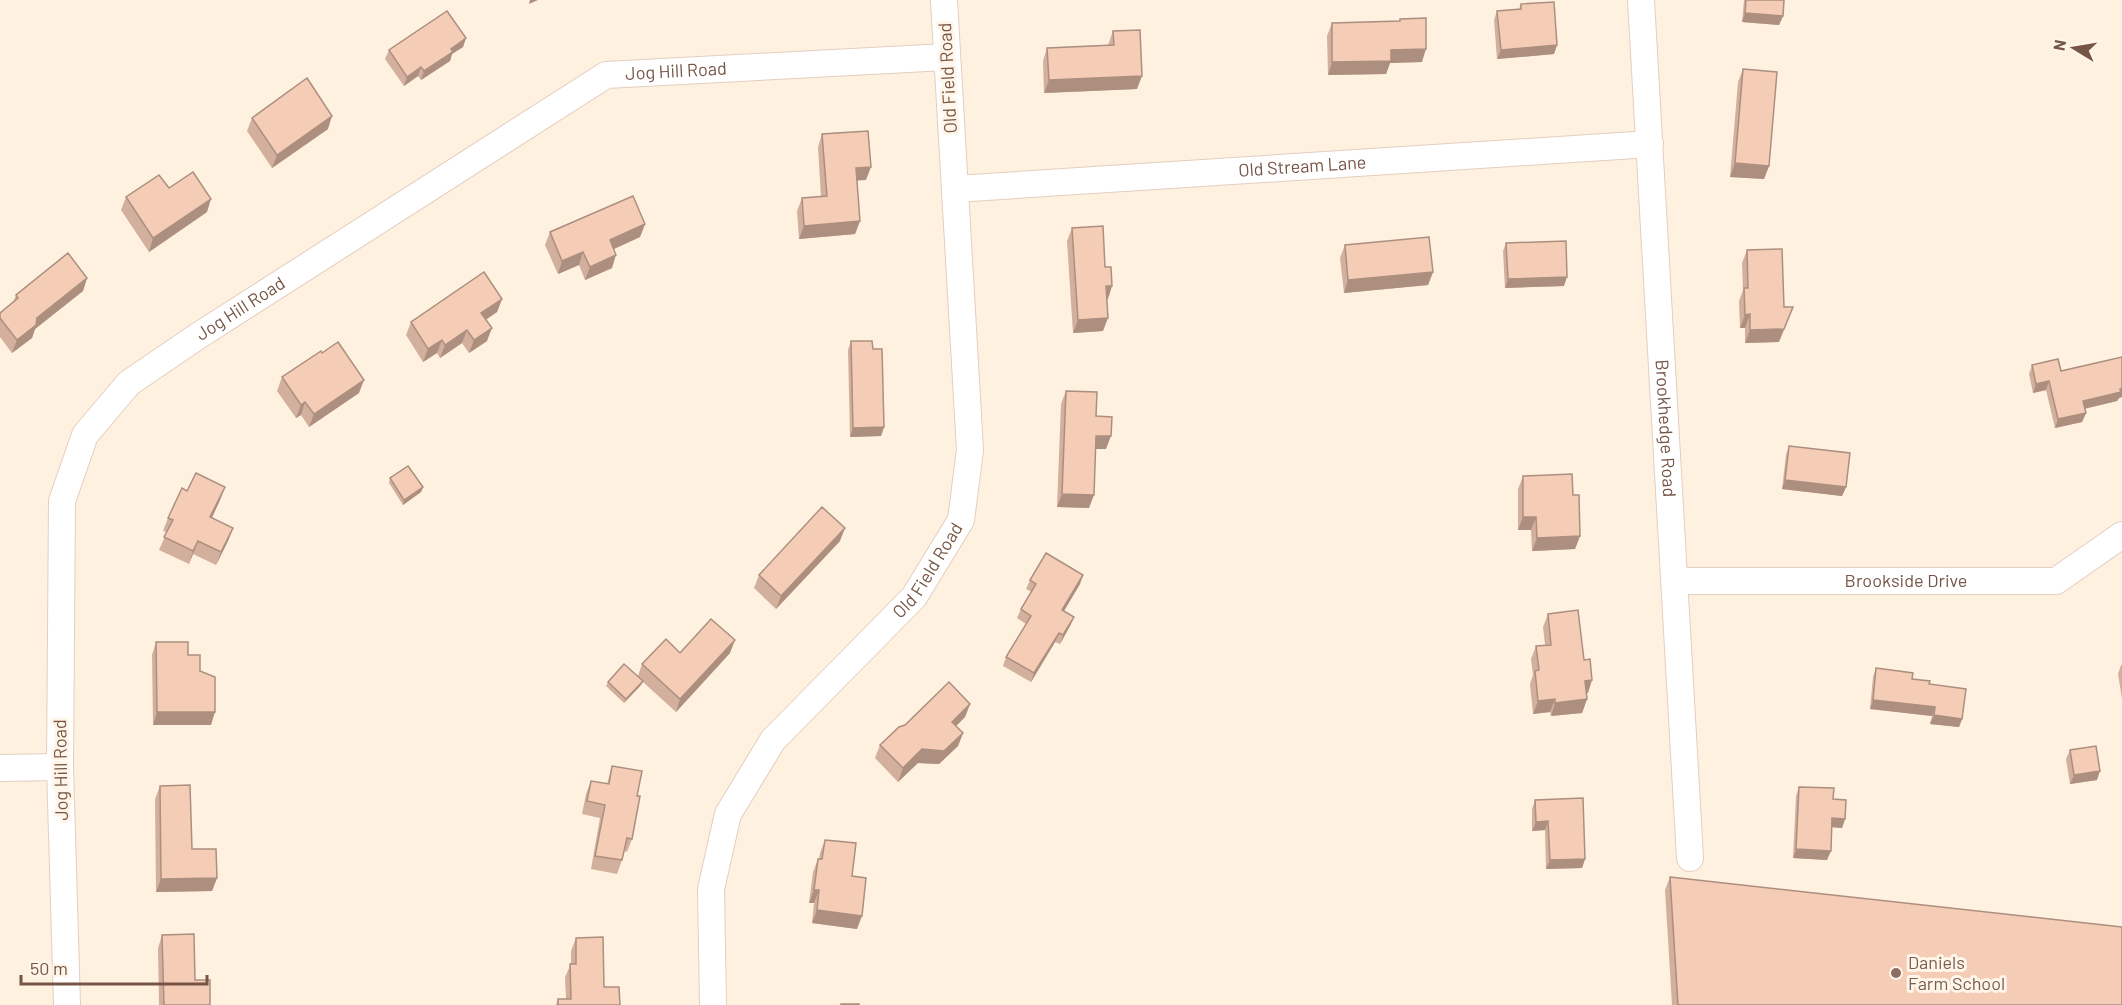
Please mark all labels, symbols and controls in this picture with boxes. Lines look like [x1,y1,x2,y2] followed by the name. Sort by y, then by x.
[2044,18,2104,78] north arrow
[933,22,961,134] street label: Old Field Road
[2048,38,2069,52] text: N
[625,57,727,84] street label: Jog Hill Road
[1238,150,1367,181] street label: Old Stream Lane
[191,271,289,345] street label: Jog Hill Road
[1652,359,1681,498] street label: Brookhedge Road
[887,518,967,622] street label: Old Field Road
[1845,569,1967,591] street label: Brookside Drive
[48,719,72,821] street label: Jog Hill Road
[21,948,207,986] scale bar
[1908,951,2005,994] place label: Daniels Farm School
[30,957,68,979] text: 50 m
[1889,966,1903,980] marker: Daniels Farm School

